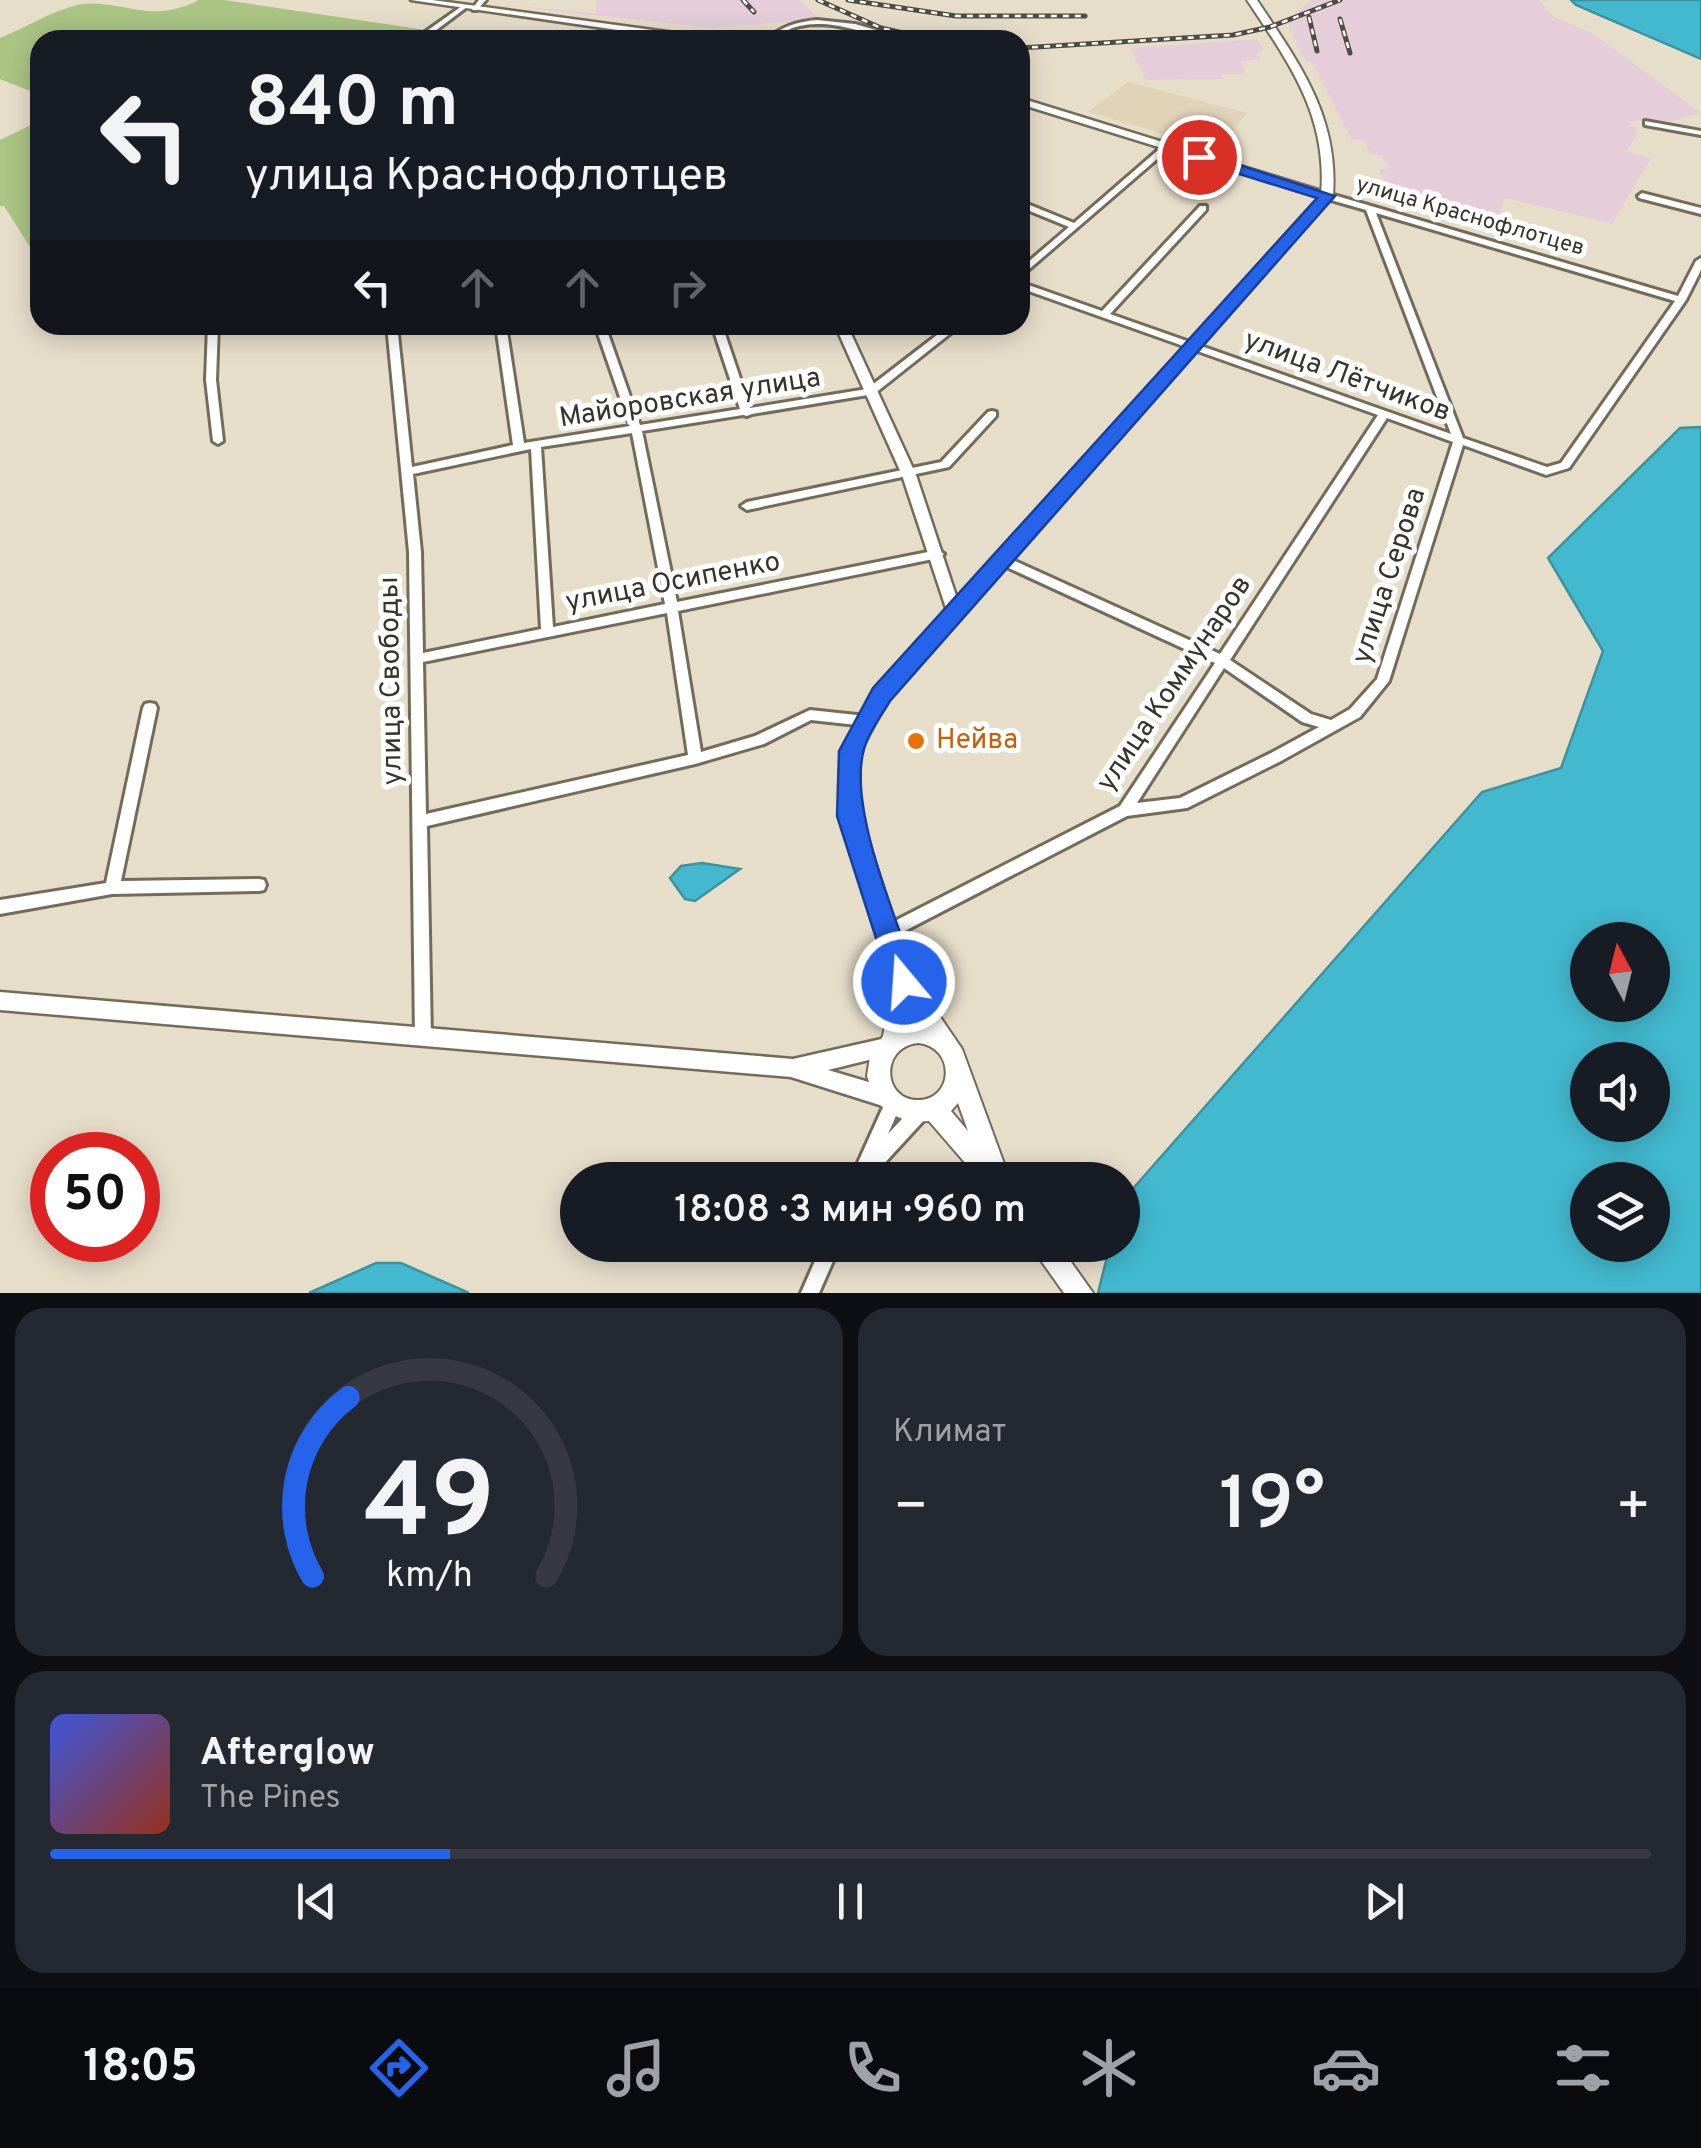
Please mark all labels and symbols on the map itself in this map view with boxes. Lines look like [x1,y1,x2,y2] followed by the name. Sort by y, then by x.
[1157,115,1242,200] pin
[1353,171,1587,263] street label: улица Краснофлотцев
[1239,323,1455,431] street label: улица Лётчиков
[557,361,823,437] street label: Майоровская улица
[1345,483,1435,669] street label: улица Серова
[563,545,783,621] street label: улица Осипенко
[1089,569,1261,799] street label: улица Коммунаров
[372,576,412,786] street label: улица Свободы
[936,723,1018,759] place label: Нейва
[905,730,927,752] marker: Нейва
[1570,922,1670,1022] north arrow
[852,930,956,1034] position arrow
[30,1132,160,1262] speed limit sign: 50

